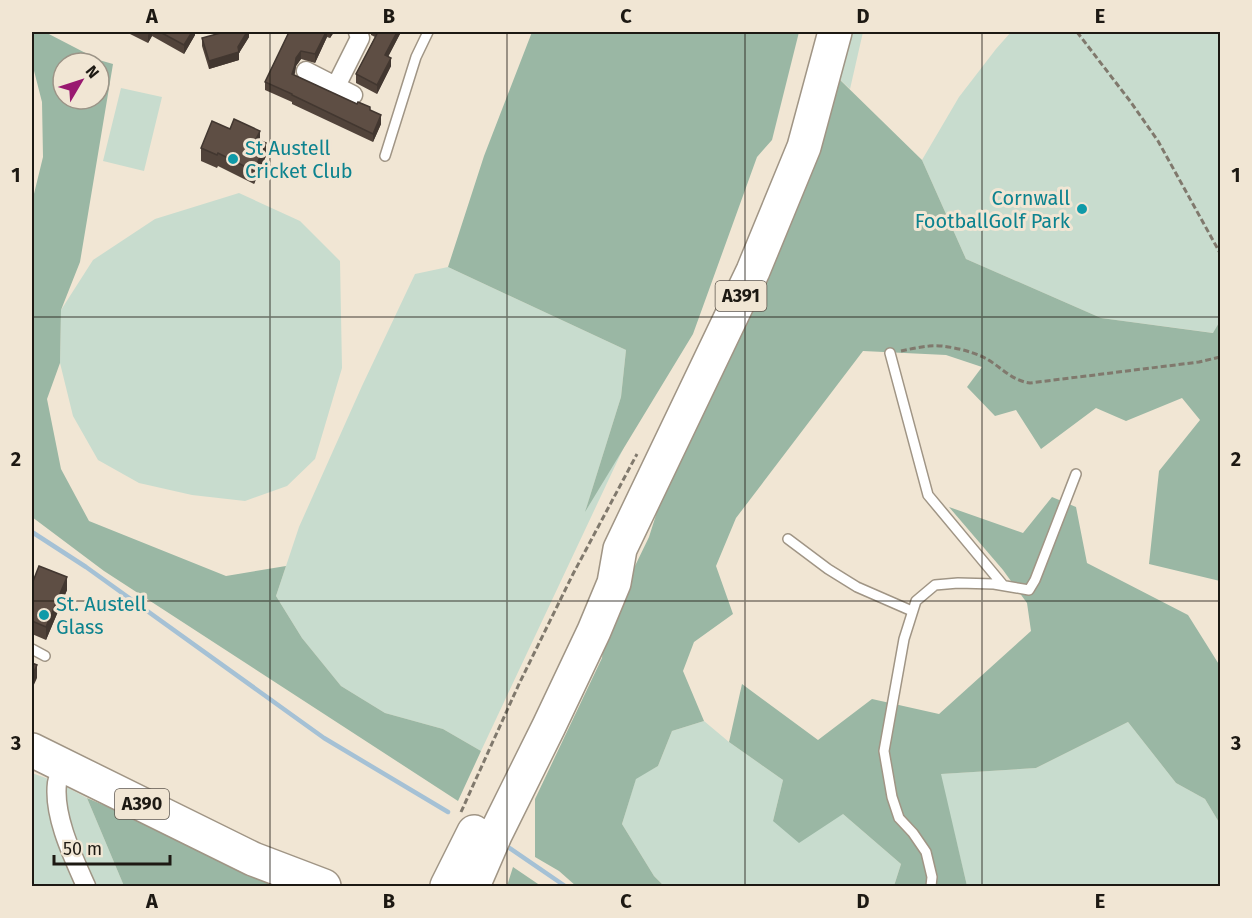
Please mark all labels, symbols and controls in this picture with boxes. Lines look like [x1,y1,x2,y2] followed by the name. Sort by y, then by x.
[145,4,159,28] text: A
[383,4,395,28] text: B
[620,4,632,28] text: C
[856,4,870,28] text: D
[1095,4,1105,28] text: E
[51,51,111,111] north arrow
[82,62,103,82] text: N
[245,136,353,183] place label: St Austell Cricket Club
[226,152,240,166] marker: St Austell Cricket Club
[11,163,21,187] text: 1
[1231,163,1241,187] text: 1
[915,186,1071,233] place label: Cornwall FootballGolf Park
[1075,202,1089,216] marker: Cornwall FootballGolf Park
[716,281,766,311] road number: A391
[11,447,21,471] text: 2
[1231,447,1241,471] text: 2
[56,592,146,639] place label: St. Austell Glass
[37,608,51,622] marker: St. Austell Glass
[10,731,21,755] text: 3
[1230,731,1241,755] text: 3
[115,789,169,819] road number: A390
[54,828,170,866] scale bar
[63,838,102,860] text: 50 m
[145,889,159,913] text: A
[383,889,395,913] text: B
[620,889,632,913] text: C
[856,889,870,913] text: D
[1095,889,1105,913] text: E

